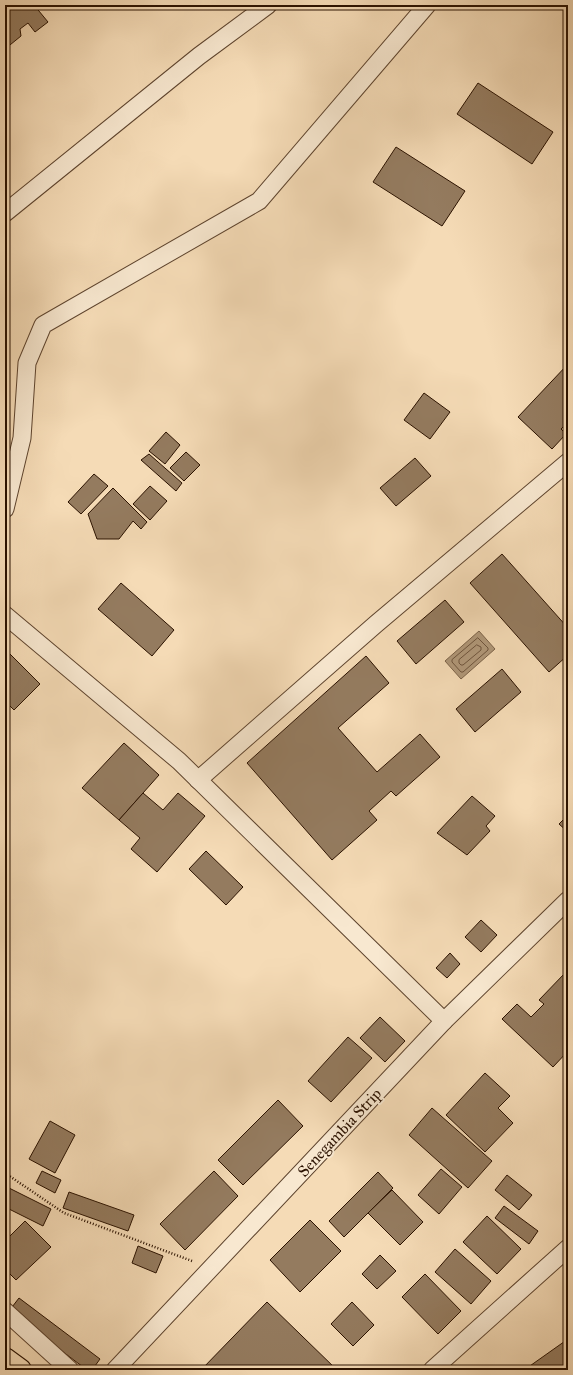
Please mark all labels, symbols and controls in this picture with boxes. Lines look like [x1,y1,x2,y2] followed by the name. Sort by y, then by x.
[293,1084,386,1181] street label: Senegambia Strip

